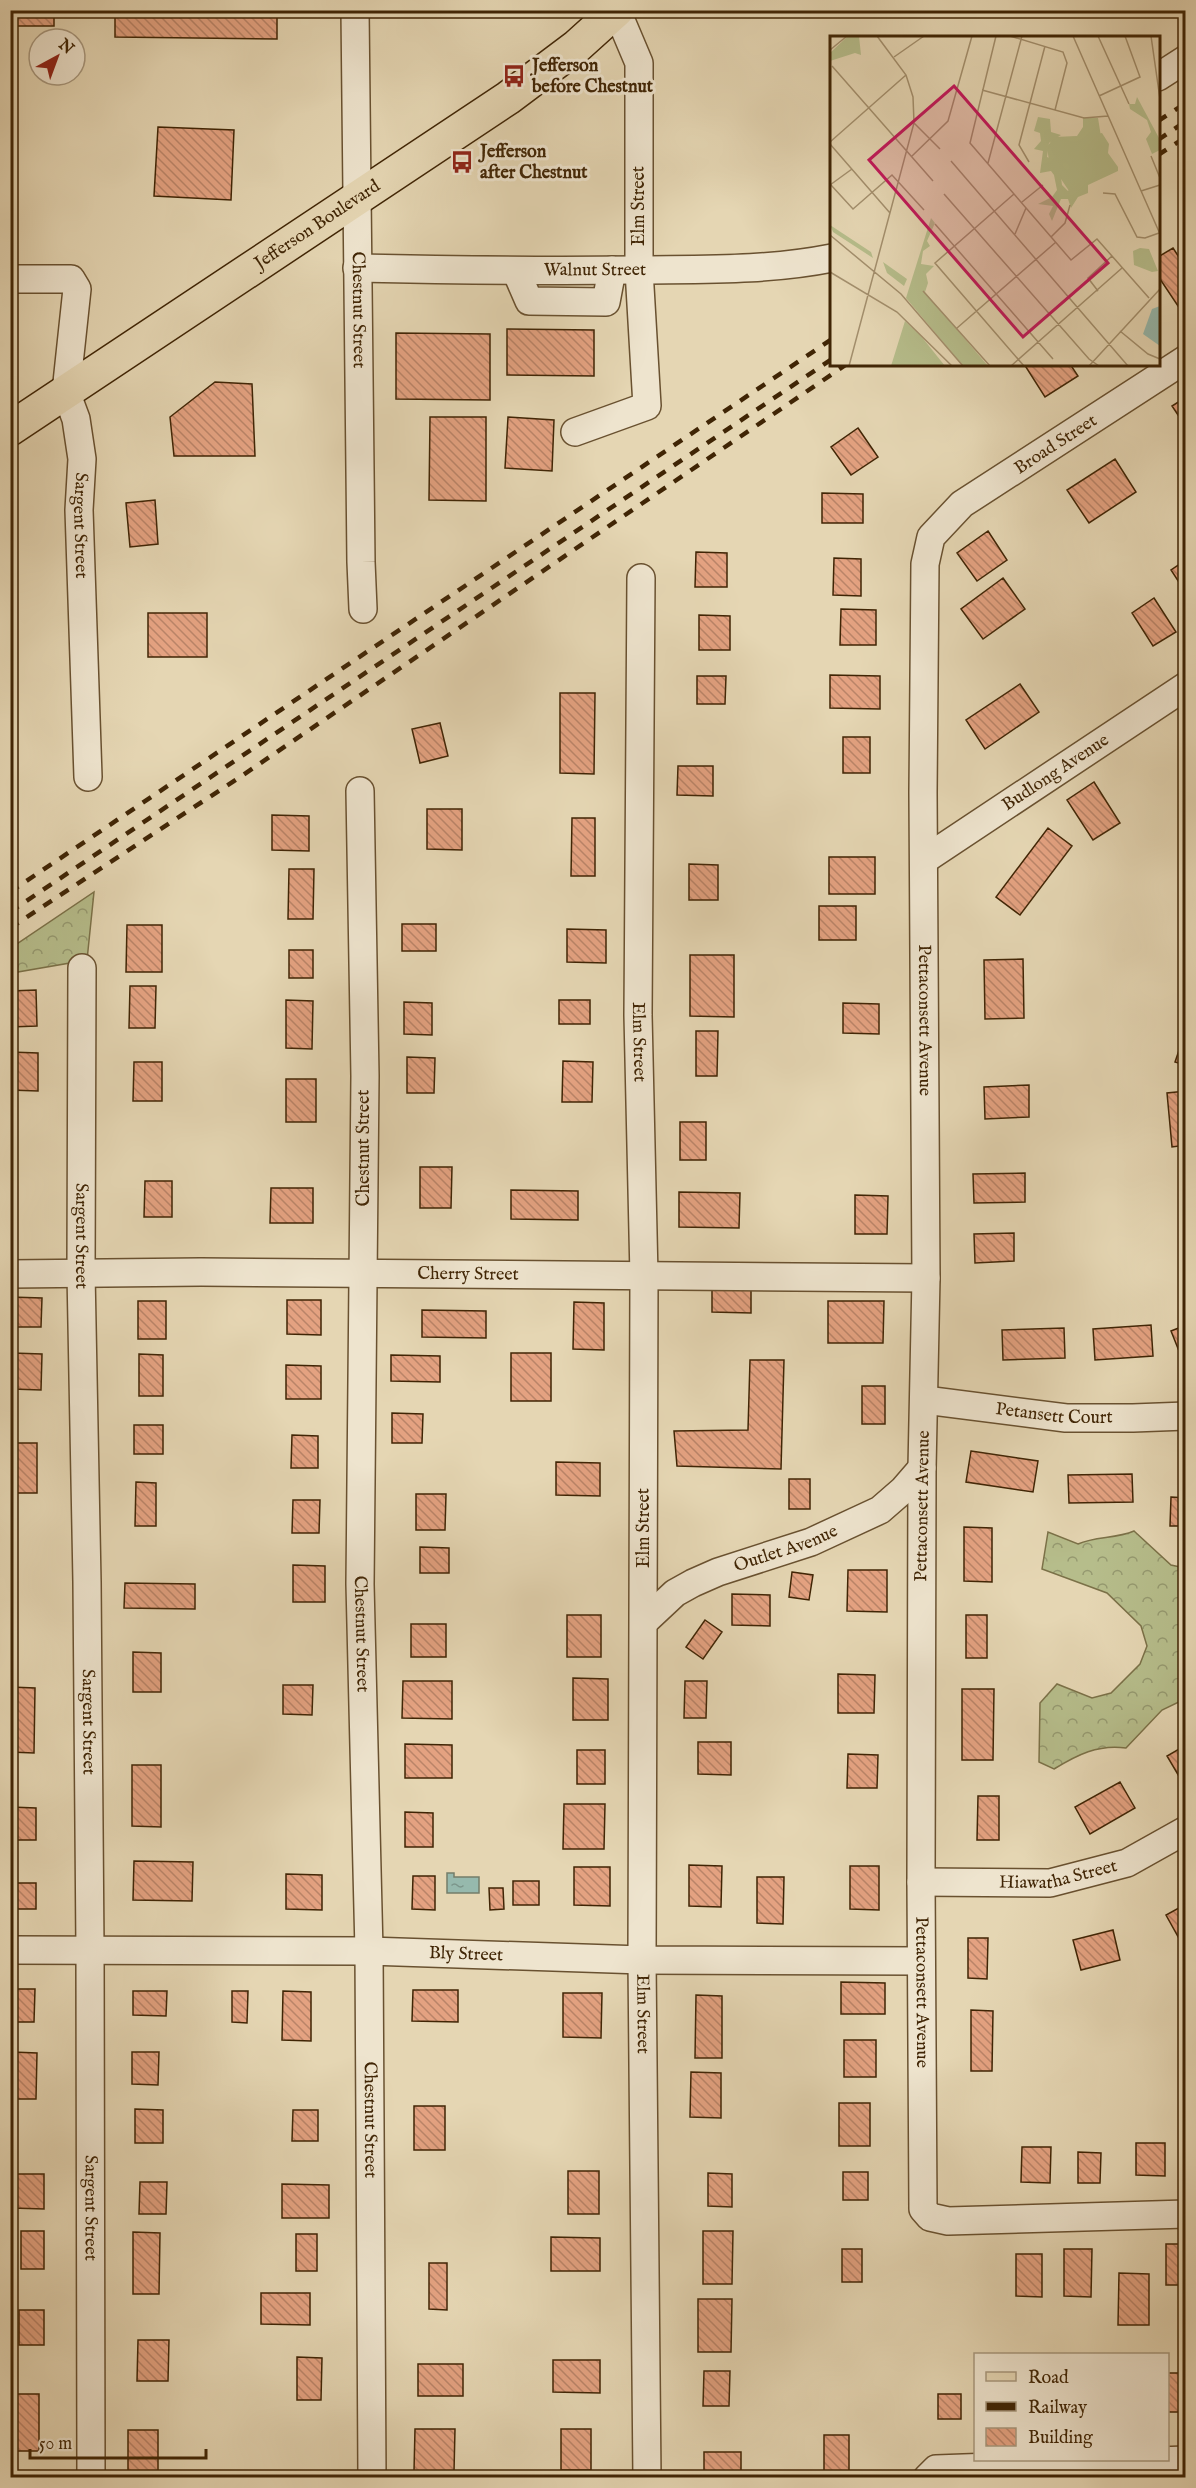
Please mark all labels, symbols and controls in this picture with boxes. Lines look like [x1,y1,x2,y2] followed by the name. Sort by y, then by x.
[27,27,87,87] north arrow
[53,34,77,59] text: N
[830,36,1160,366] inset map
[530,55,654,99] place label: Jefferson before Chestnut
[501,63,527,89] bus stop icon: Jefferson before Chestnut
[478,141,588,185] place label: Jefferson after Chestnut
[449,149,475,175] bus stop icon: Jefferson after Chestnut
[628,166,651,246] street label: Elm Street
[248,174,385,276] street label: Jefferson Boulevard
[346,251,370,369] street label: Chestnut Street
[544,258,646,282] street label: Walnut Street
[1010,410,1102,480] street label: Broad Street
[67,472,93,579] street label: Sargent Street
[998,729,1114,816] street label: Budlong Avenue
[912,944,936,1096] street label: Pettaconsett Avenue
[626,1002,651,1082] street label: Elm Street
[353,1090,376,1206] street label: Chestnut Street
[69,1183,93,1289] street label: Sargent Street
[417,1262,519,1286] street label: Cherry Street
[994,1398,1113,1430] street label: Petansett Court
[910,1430,936,1582] street label: Pettaconsett Avenue
[633,1488,656,1568] street label: Elm Street
[731,1520,842,1578] street label: Outlet Avenue
[348,1575,374,1693] street label: Chestnut Street
[76,1669,100,1775] street label: Sargent Street
[999,1855,1120,1895] street label: Hiawatha Street
[910,1916,934,2068] street label: Pettaconsett Avenue
[428,1941,503,1967] street label: Bly Street
[631,1974,654,2054] street label: Elm Street
[358,2061,382,2178] street label: Chestnut Street
[79,2155,102,2261] street label: Sargent Street
[974,2353,1169,2461] legend
[1028,2367,1069,2390] text: Road
[1028,2397,1087,2420] text: Railway
[30,2422,206,2460] scale bar
[1028,2427,1093,2450] text: Building
[39,2433,72,2456] text: 50 m

